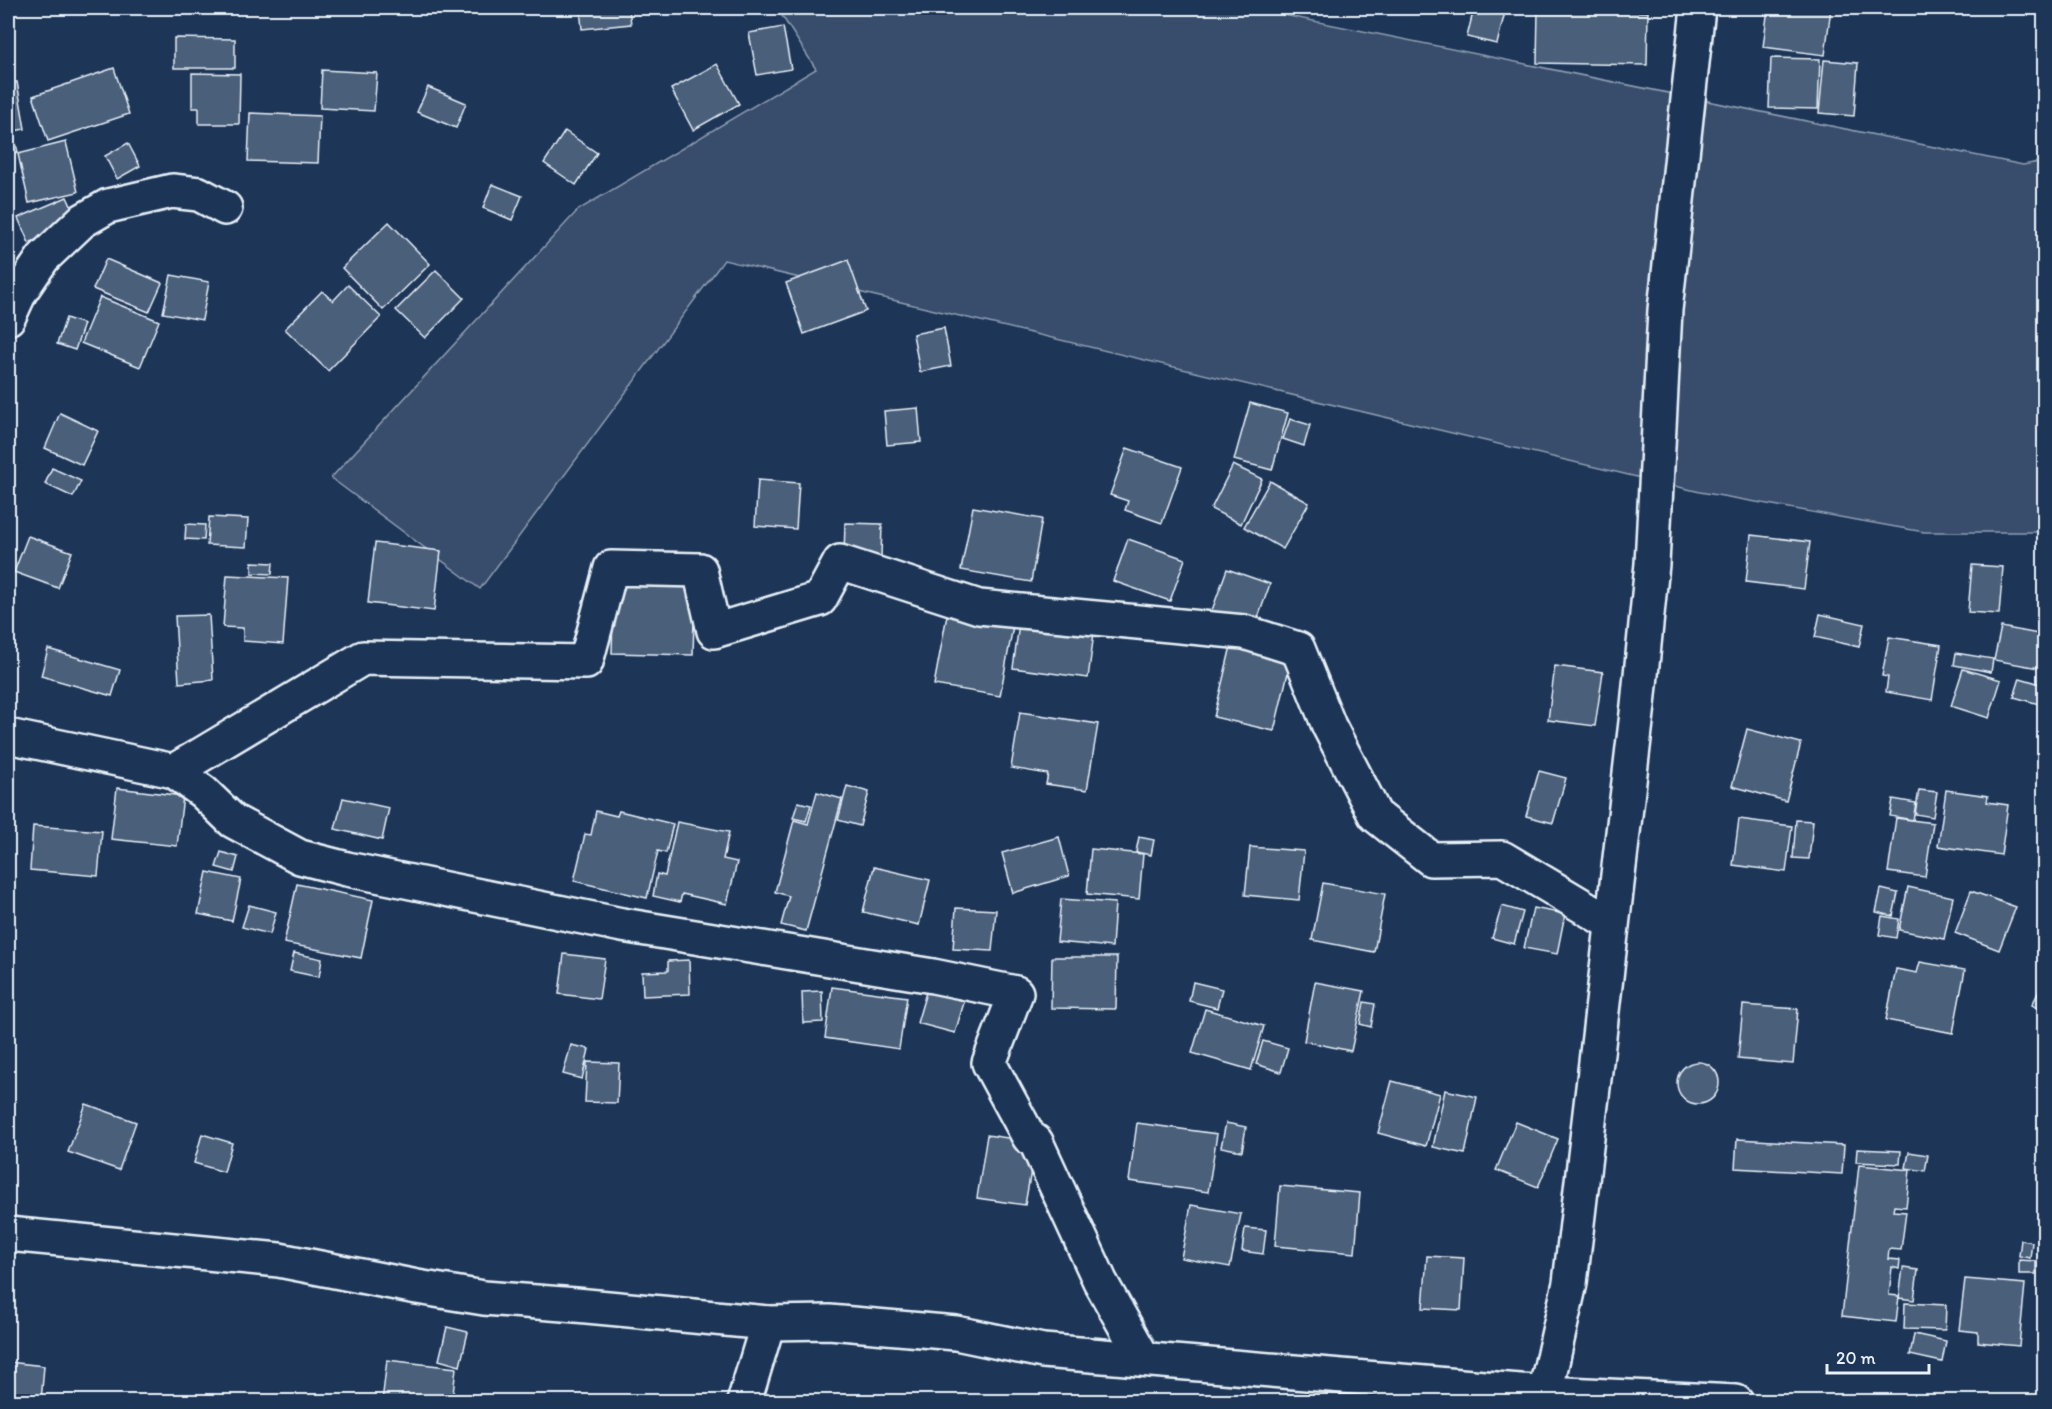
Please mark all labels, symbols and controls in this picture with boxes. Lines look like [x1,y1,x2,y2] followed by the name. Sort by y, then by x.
[1827,1337,1929,1375] scale bar
[1836,1347,1876,1369] text: 20 m

